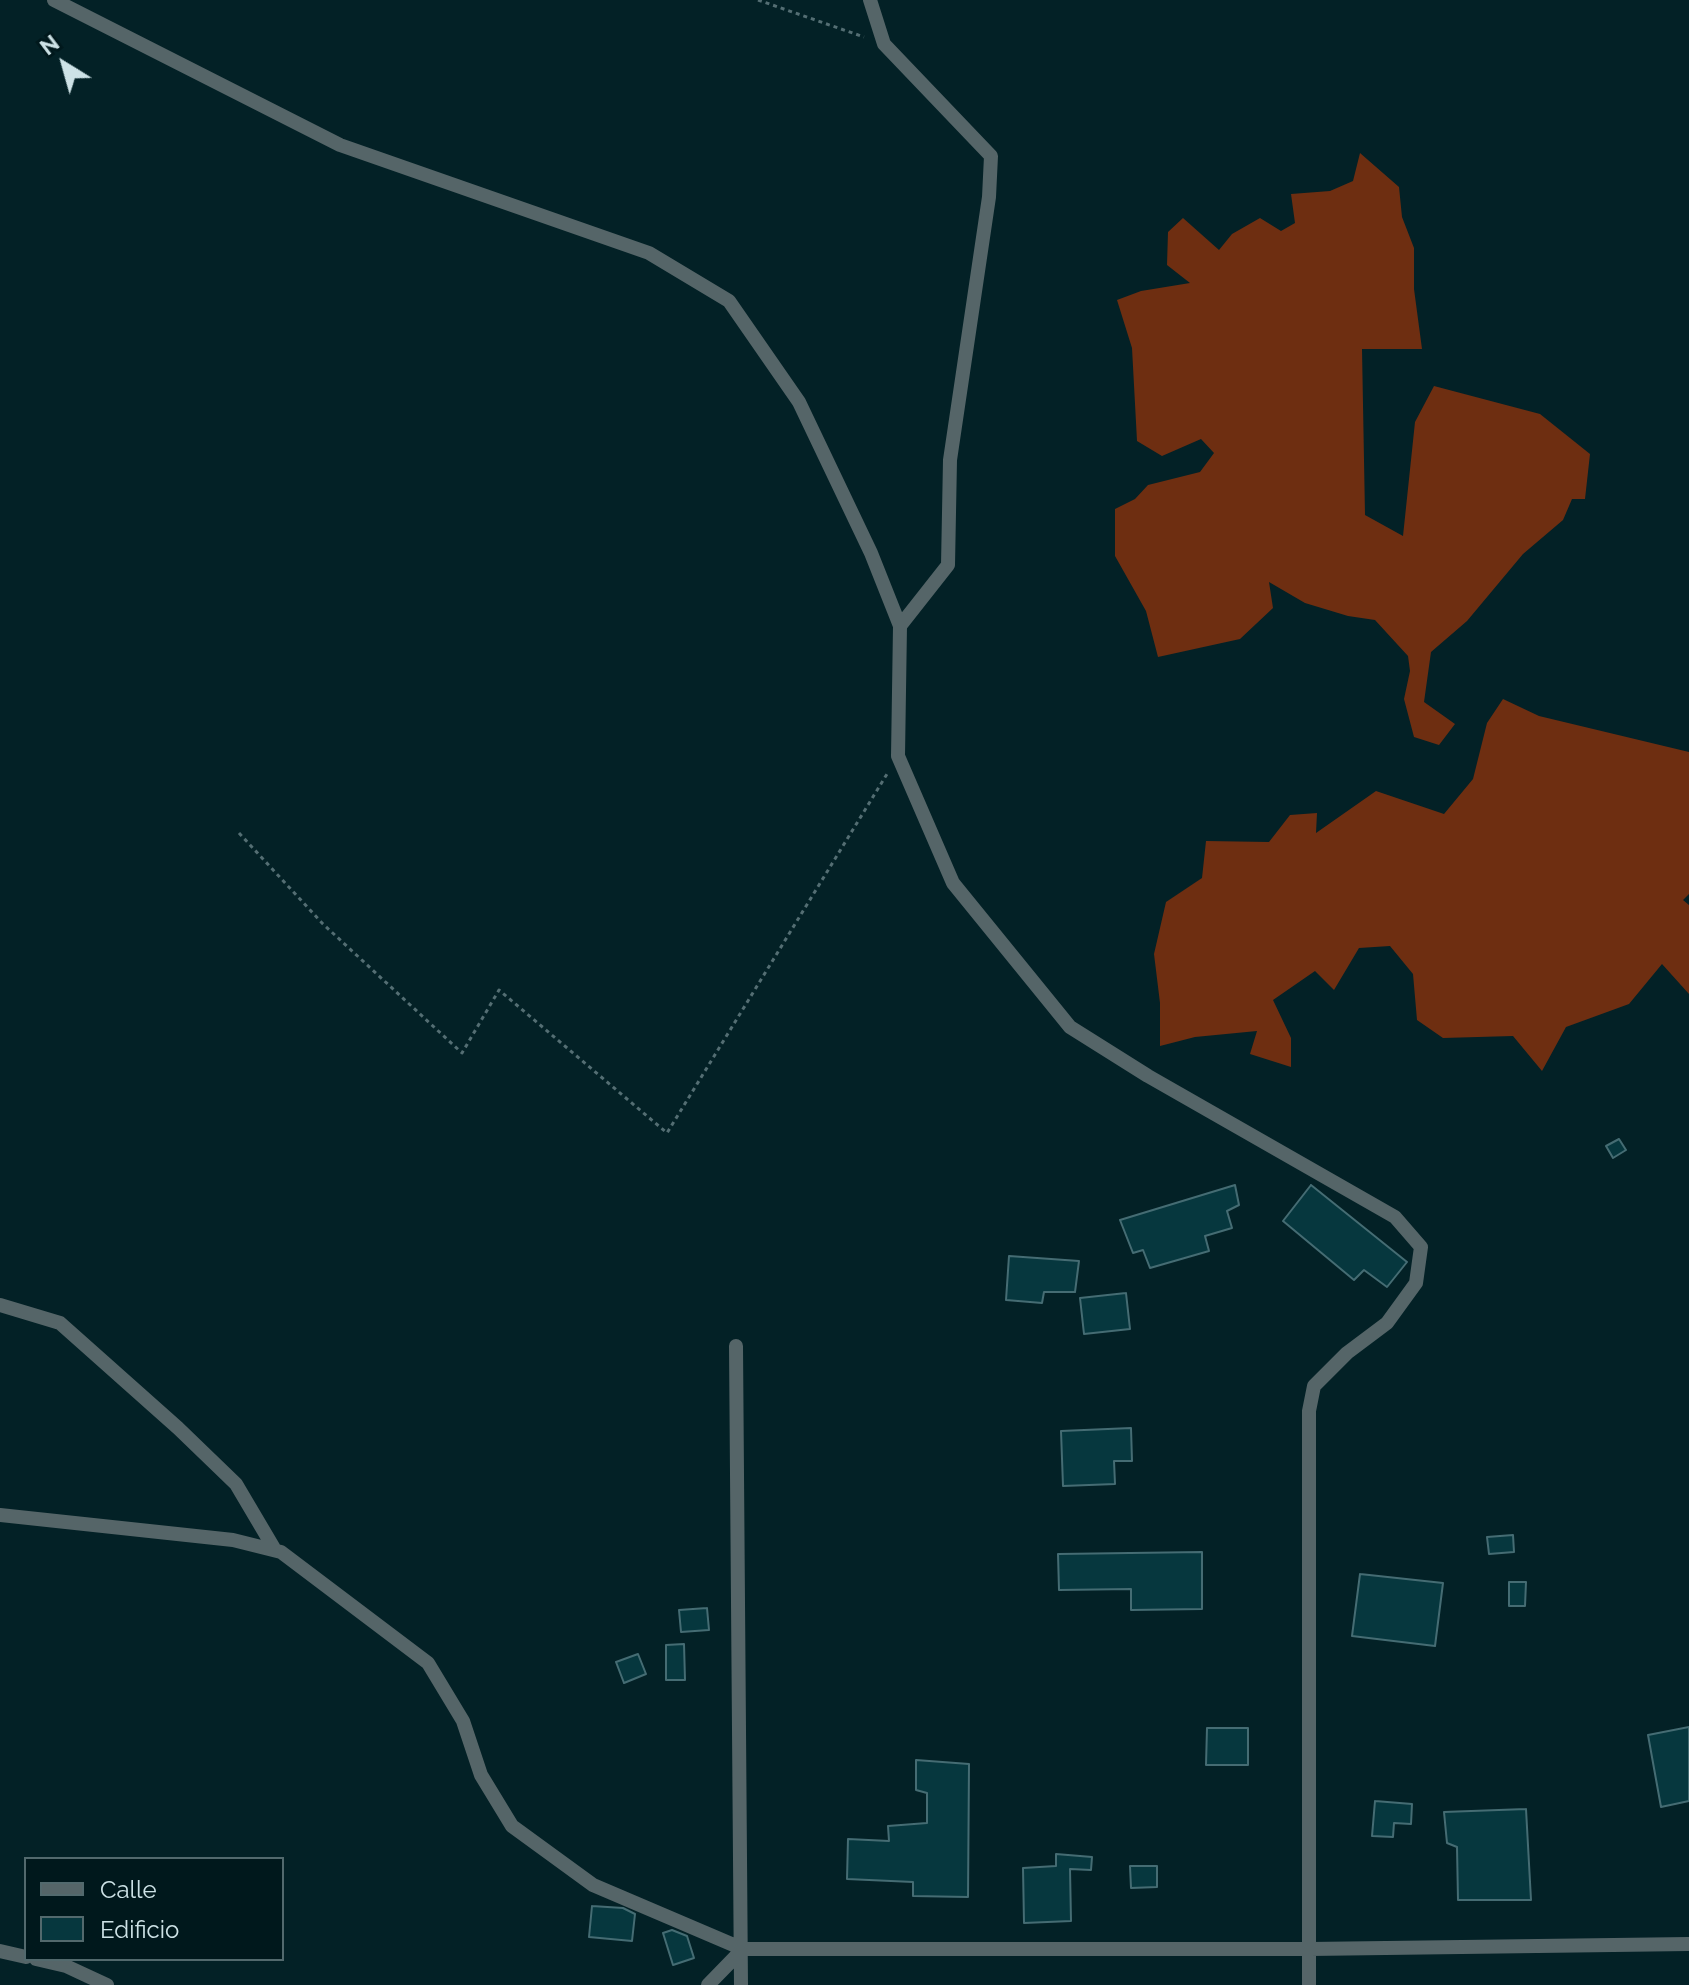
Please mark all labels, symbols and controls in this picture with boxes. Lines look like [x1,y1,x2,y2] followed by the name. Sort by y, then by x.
[24,24,104,104] north arrow
[35,29,64,60] text: N
[24,1857,284,1961] legend
[100,1875,157,1904] text: Calle
[100,1915,179,1944] text: Edificio

